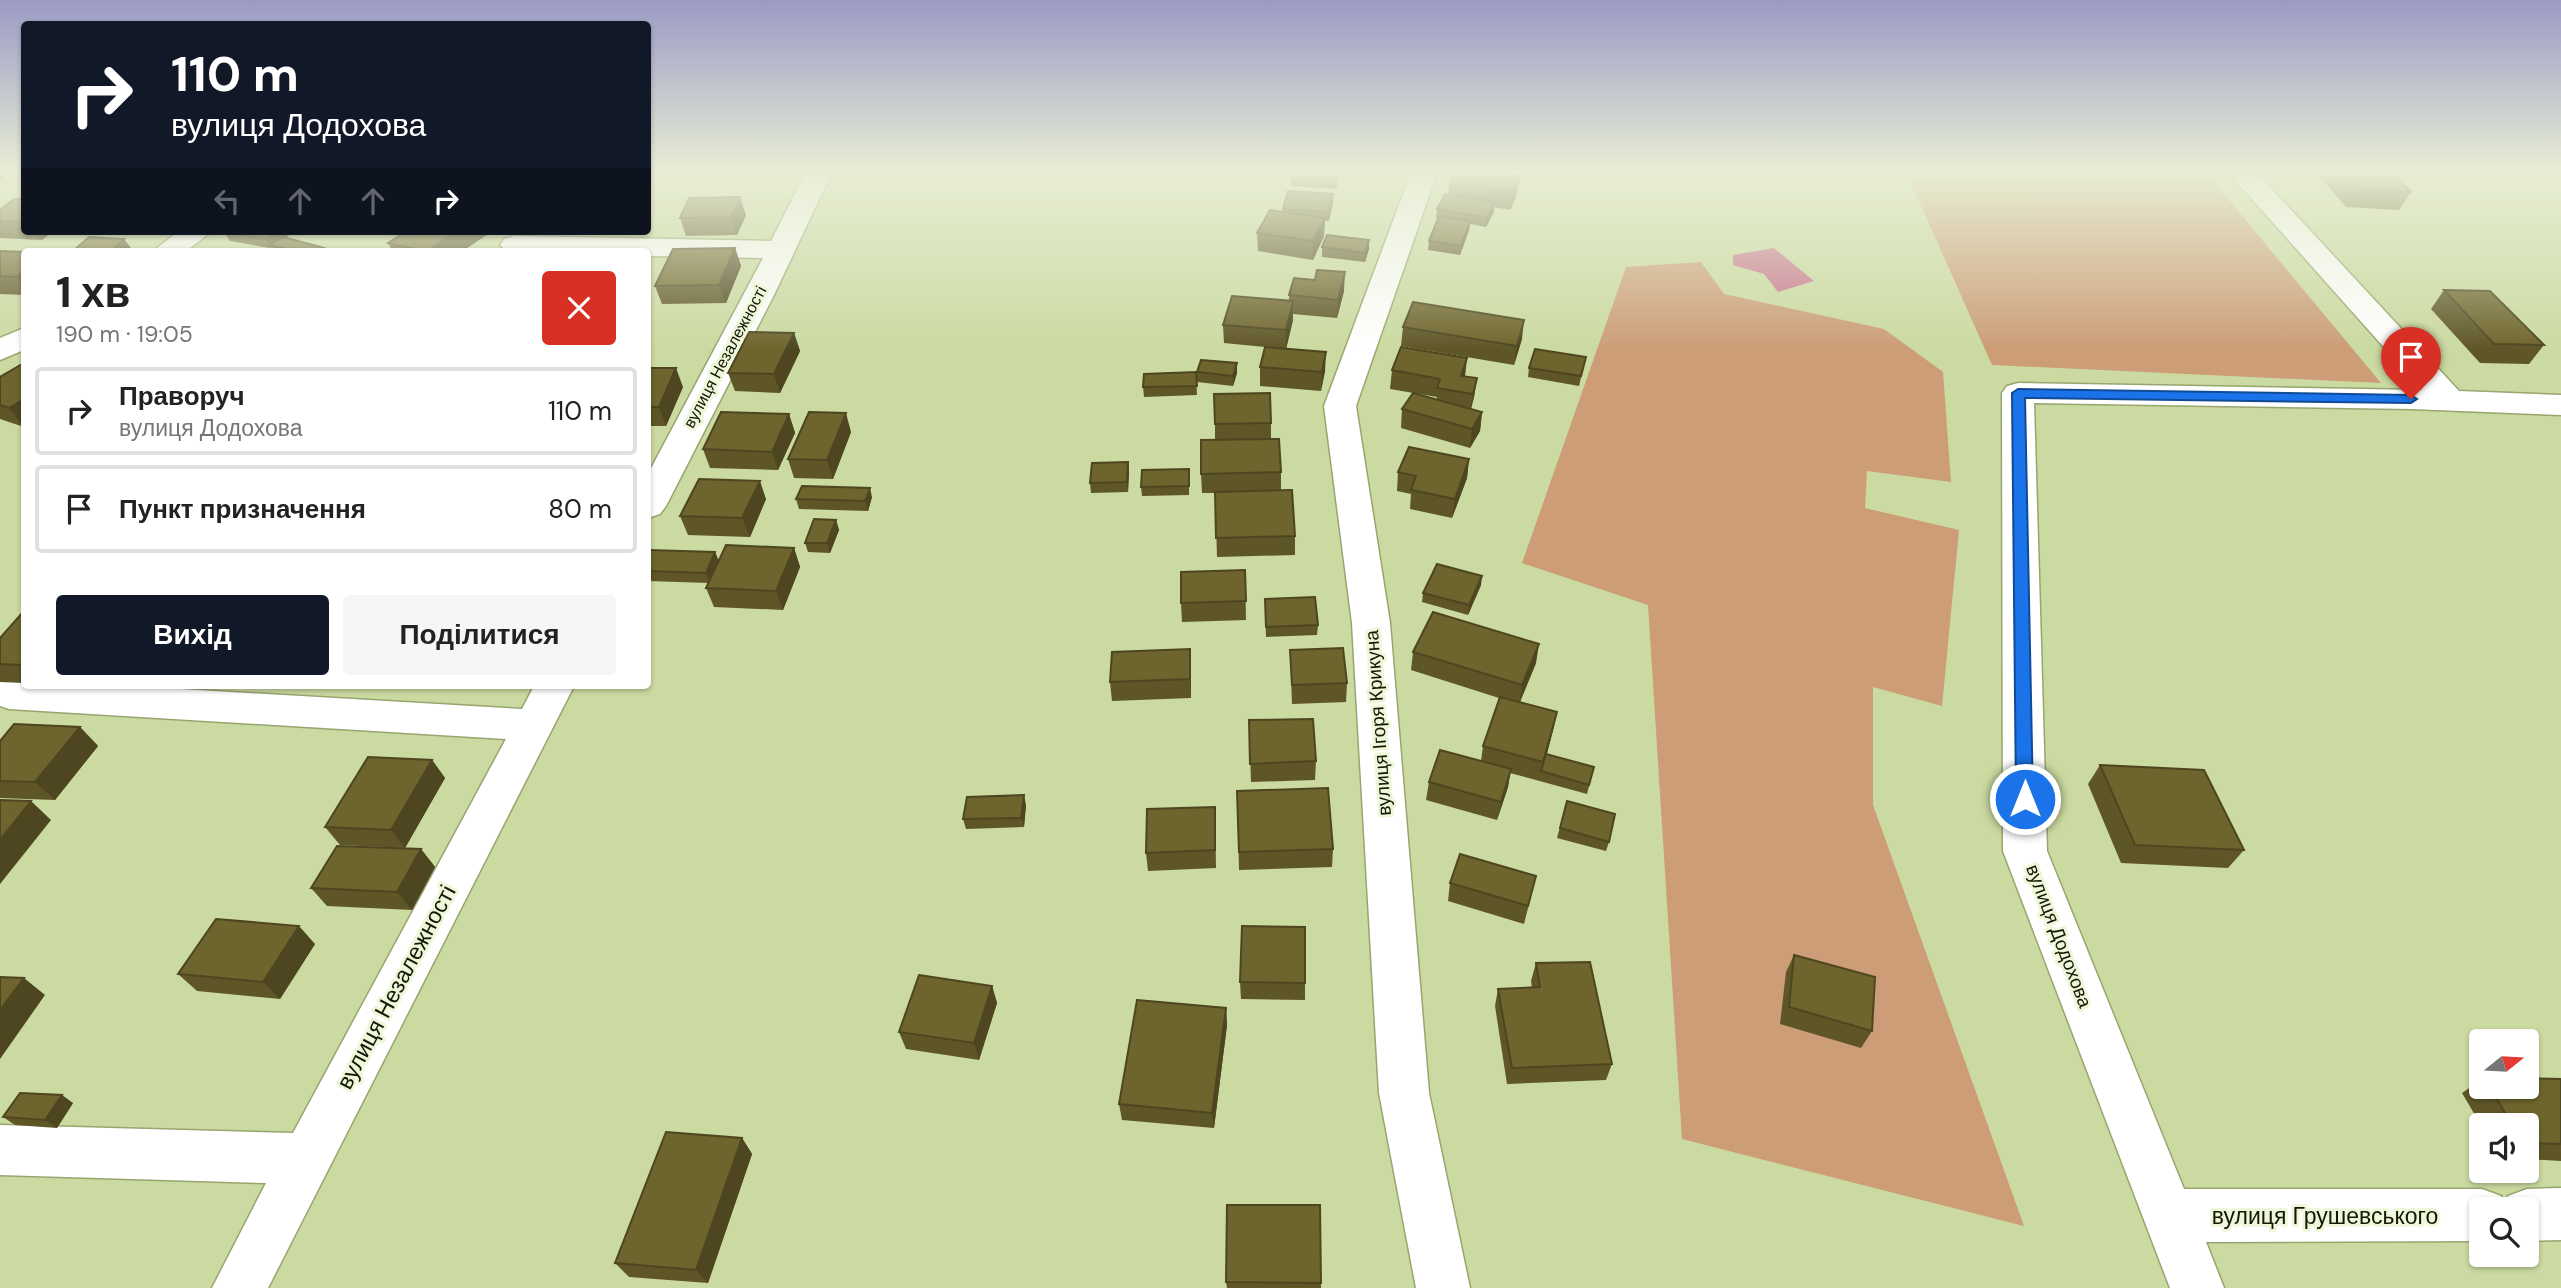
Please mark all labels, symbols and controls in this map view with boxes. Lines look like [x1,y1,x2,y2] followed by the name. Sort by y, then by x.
[171,42,299,106] text: 110 m
[56,49,147,140] icon: right
[171,104,426,146] text: вулиця Додохова
[208,182,246,220] icon: left
[281,182,319,220] icon: ahead
[354,182,392,220] icon: ahead
[427,182,465,220] icon: right
[56,265,130,320] text: 1 хв
[542,271,616,345] button: close
[679,282,771,432] street label: вулиця Незалежності
[56,319,193,349] text: 190 m · 19:05
[2381,327,2441,399] pin
[2392,338,2430,376] icon: arrive
[119,379,245,413] text: Праворуч
[60,392,98,430] icon: right
[548,394,612,428] text: 110 m
[119,413,303,443] text: вулиця Додохова
[60,490,98,528] icon: arrive
[119,492,366,526] text: Пункт призначення
[548,492,612,526] text: 80 m
[56,595,329,675] button: Вихід
[343,595,616,675] button: Поділитися
[1359,629,1397,817] street label: вулиця Ігоря Крикуна
[1988,762,2062,836] position arrow
[2020,861,2098,1012] street label: вулиця Додохова
[329,880,463,1094] street label: вулиця Незалежності
[2469,1029,2539,1099] north arrow
[2469,1029,2539,1267] map controls
[2469,1113,2539,1183] button: sound
[2469,1197,2539,1267] button: search
[2212,1201,2438,1231] street label: вулиця Грушевського

